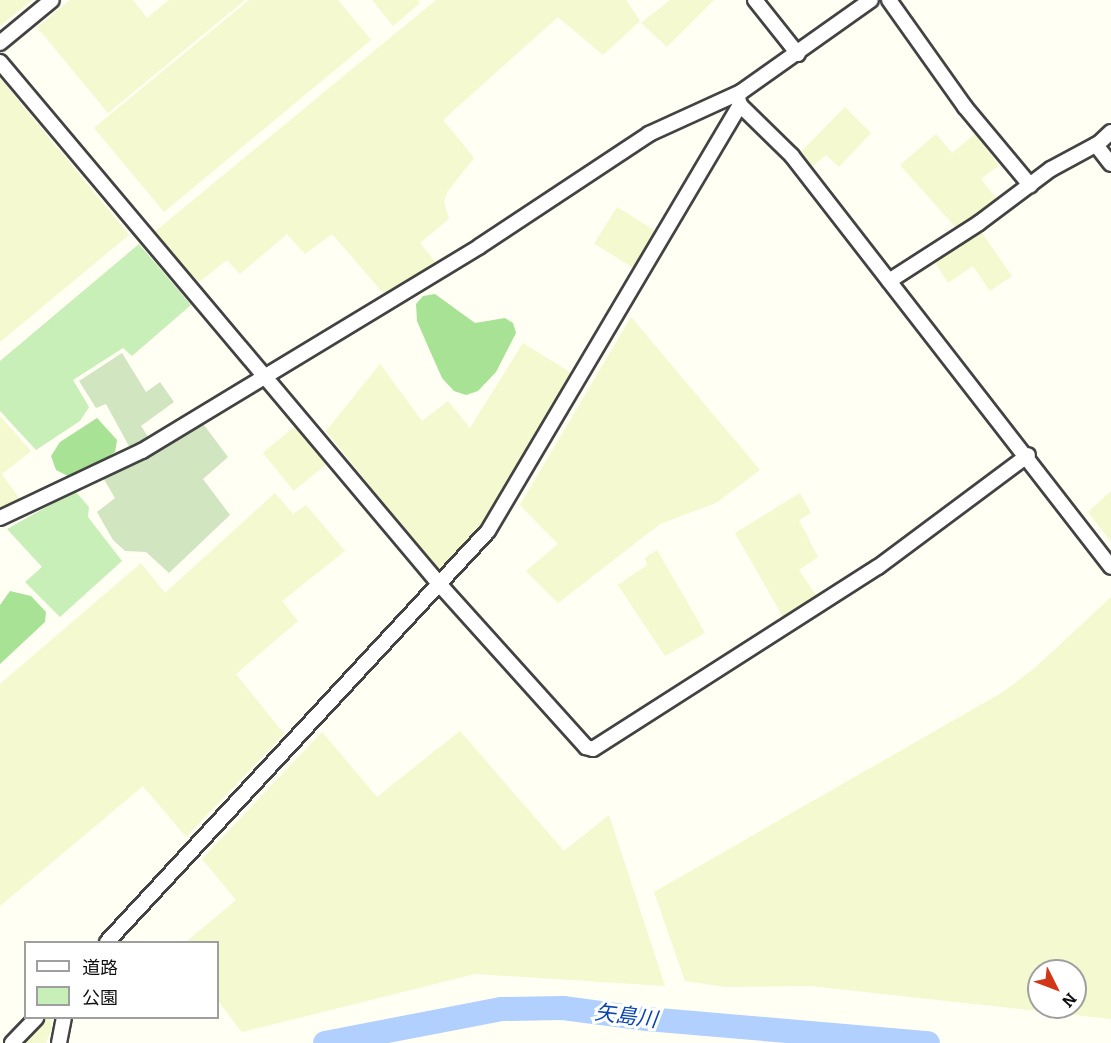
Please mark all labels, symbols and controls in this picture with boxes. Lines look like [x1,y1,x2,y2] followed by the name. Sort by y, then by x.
[24,941,219,1019] legend
[82,957,118,979] text: 道路
[1027,959,1087,1019] north arrow
[82,987,118,1009] text: 公園
[1058,989,1080,1011] text: N
[593,1000,659,1032] water label: 矢島川

